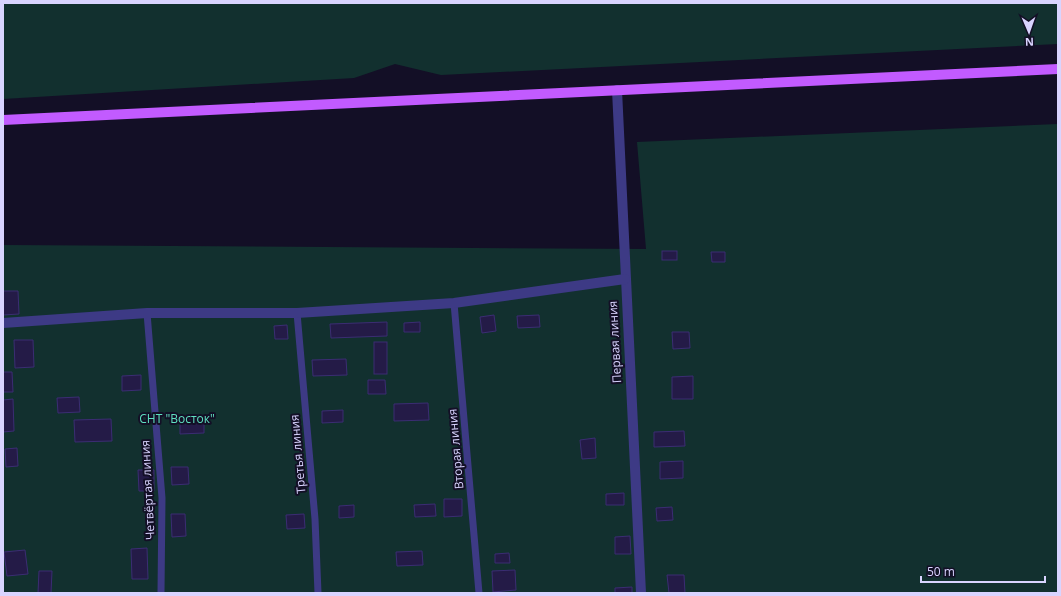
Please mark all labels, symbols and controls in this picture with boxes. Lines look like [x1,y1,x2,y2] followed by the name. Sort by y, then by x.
[1009,12,1049,52] north arrow
[1025,35,1034,50] text: N
[604,300,625,384] street label: Первая линия
[444,408,467,490] street label: Вторая линия
[139,410,215,427] park label: СНТ "Восток"
[286,414,309,494] street label: Третья линия
[136,440,159,540] street label: Четвёртая линия
[921,558,1045,584] scale bar
[927,563,955,580] text: 50 m

